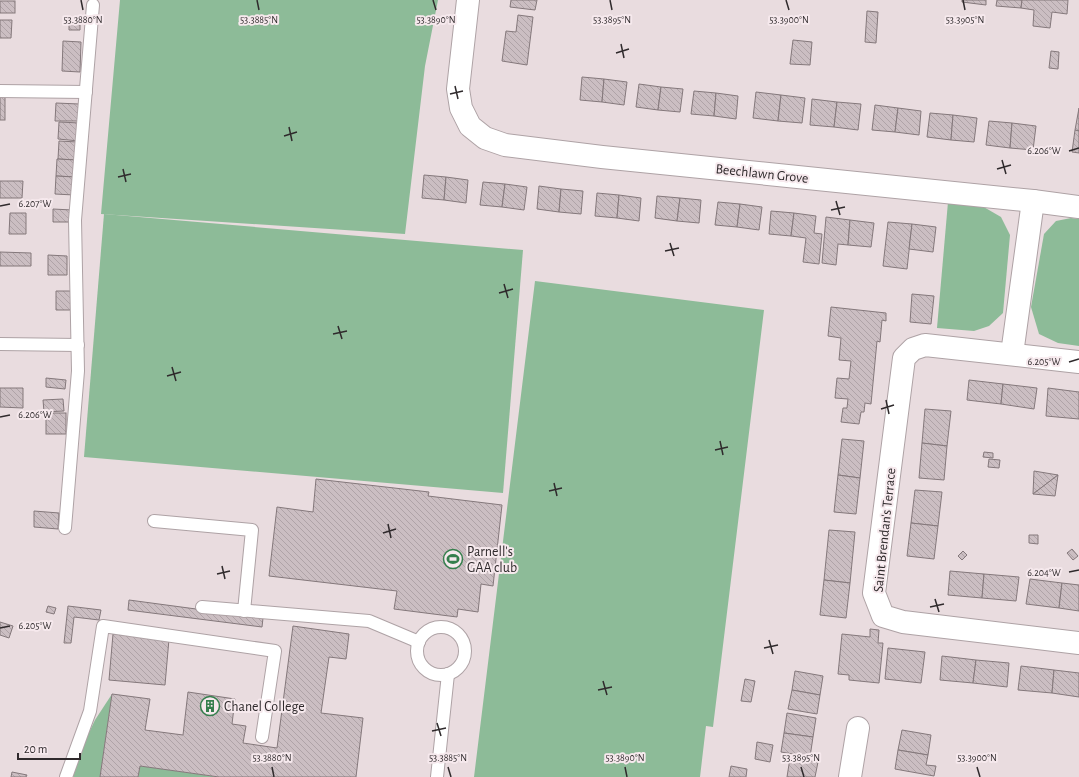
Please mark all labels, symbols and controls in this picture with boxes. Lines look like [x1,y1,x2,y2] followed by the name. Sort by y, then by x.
[63,15,103,25] text: 53.3880°N
[240,15,278,25] text: 53.3885°N
[416,15,456,25] text: 53.3890°N
[593,15,631,25] text: 53.3895°N
[769,15,809,25] text: 53.3900°N
[946,15,984,25] text: 53.3905°N
[1027,146,1061,156] text: 6.206°W
[715,162,809,186] street label: Beechlawn Grove
[19,199,52,209] text: 6.207°W
[1028,357,1061,367] text: 6.205°W
[18,410,52,420] text: 6.206°W
[871,467,898,593] street label: Saint Brendan's Terrace
[467,545,517,575] place label: Parnell's GAA club
[442,548,464,570] sports icon: Parnell's GAA club
[1027,568,1061,578] text: 6.204°W
[19,621,52,631] text: 6.205°W
[199,695,221,717] building icon: Chanel College
[224,700,305,714] place label: Chanel College
[18,735,80,761] scale bar
[24,743,47,755] text: 20 m
[252,753,292,763] text: 53.3880°N
[429,753,467,763] text: 53.3885°N
[605,753,645,763] text: 53.3890°N
[782,753,820,763] text: 53.3895°N
[957,753,997,763] text: 53.3900°N

